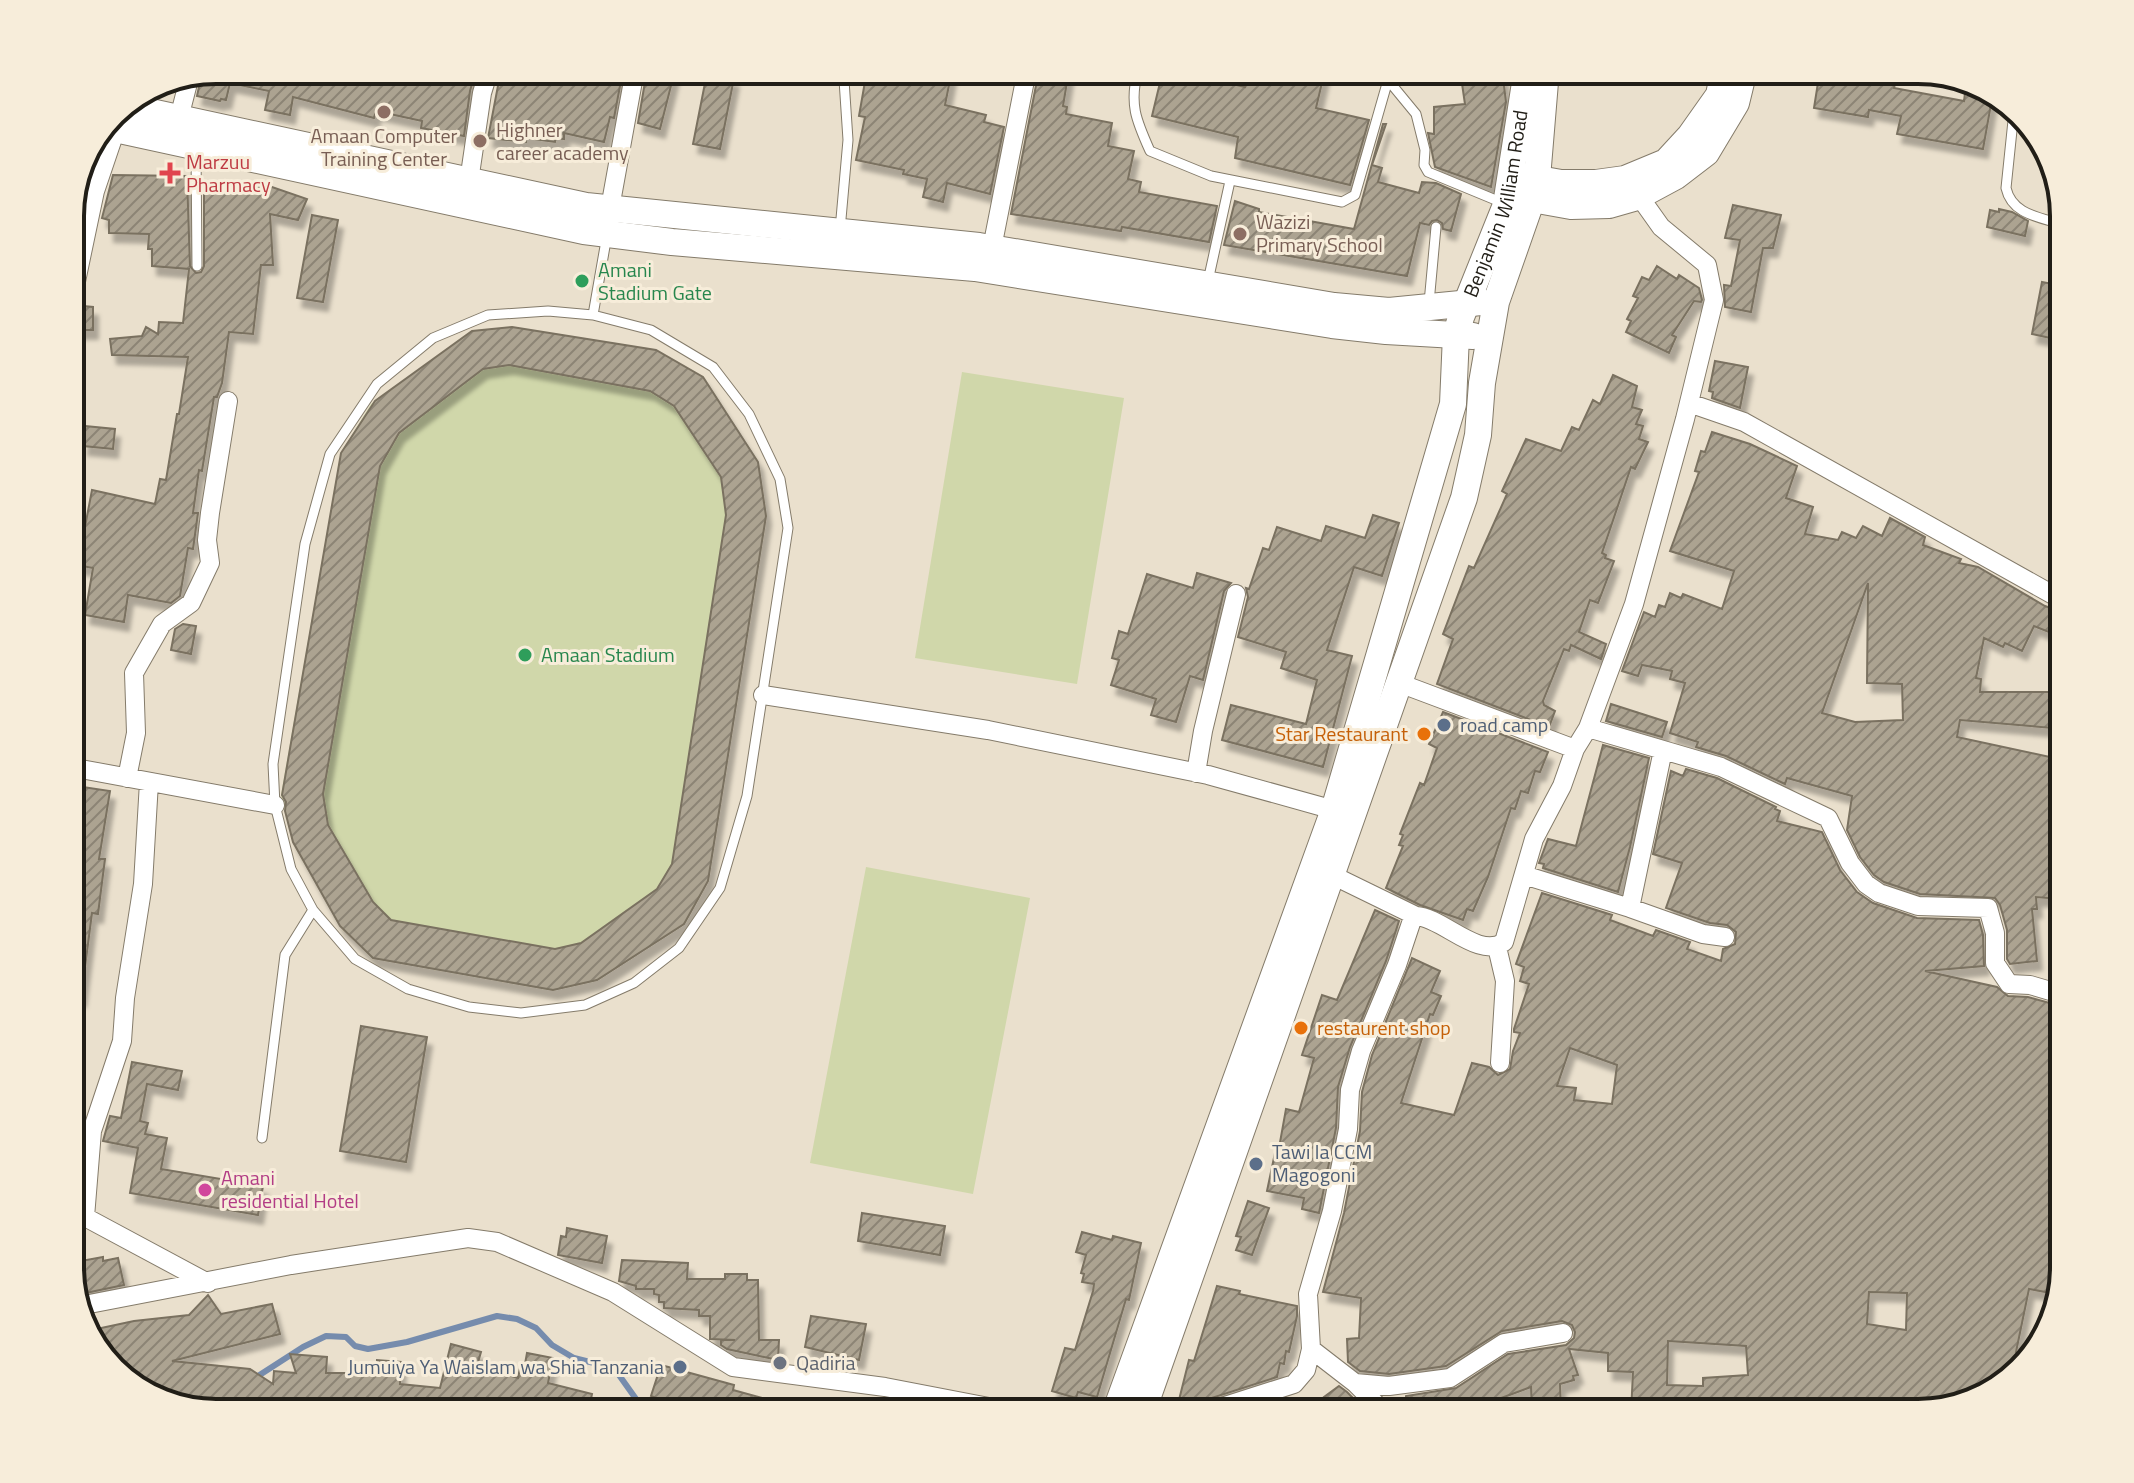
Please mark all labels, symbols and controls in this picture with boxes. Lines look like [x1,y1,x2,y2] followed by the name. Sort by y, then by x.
[375,103,393,121] marker: Amaan Computer Training Center
[1455,108,1536,302] street label: Benjamin William Road
[496,114,629,168] place label: Highner career academy
[311,120,458,174] place label: Amaan Computer Training Center
[471,132,489,150] marker: Highner career academy
[186,146,271,200] place label: Marzuu Pharmacy
[161,164,179,182] marker: Marzuu Pharmacy
[1256,206,1383,260] place label: Wazizi Primary School
[1231,225,1249,243] marker: Wazizi Primary School
[598,254,712,308] place label: Amani Stadium Gate
[573,272,591,290] marker: Amani Stadium Gate
[541,639,675,670] place label: Amaan Stadium
[516,646,534,664] marker: Amaan Stadium
[1460,709,1548,740] place label: road camp
[1435,716,1453,734] marker: road camp
[1275,718,1408,749] place label: Star Restaurant
[1415,725,1433,743] marker: Star Restaurant
[1317,1012,1451,1043] place label: restaurent shop
[1292,1019,1310,1037] marker: restaurent shop
[1272,1136,1372,1190] place label: Tawi la CCM Magogoni
[1247,1155,1265,1173] marker: Tawi la CCM Magogoni
[221,1162,359,1216] place label: Amani residential Hotel
[196,1181,214,1199] marker: Amani residential Hotel
[796,1347,856,1378] place label: Qadiria
[348,1351,664,1382] place label: Jumuiya Ya Waislam wa Shia Tanzania
[771,1354,789,1372] marker: Qadiria
[671,1358,689,1376] marker: Jumuiya Ya Waislam wa Shia Tanzania

